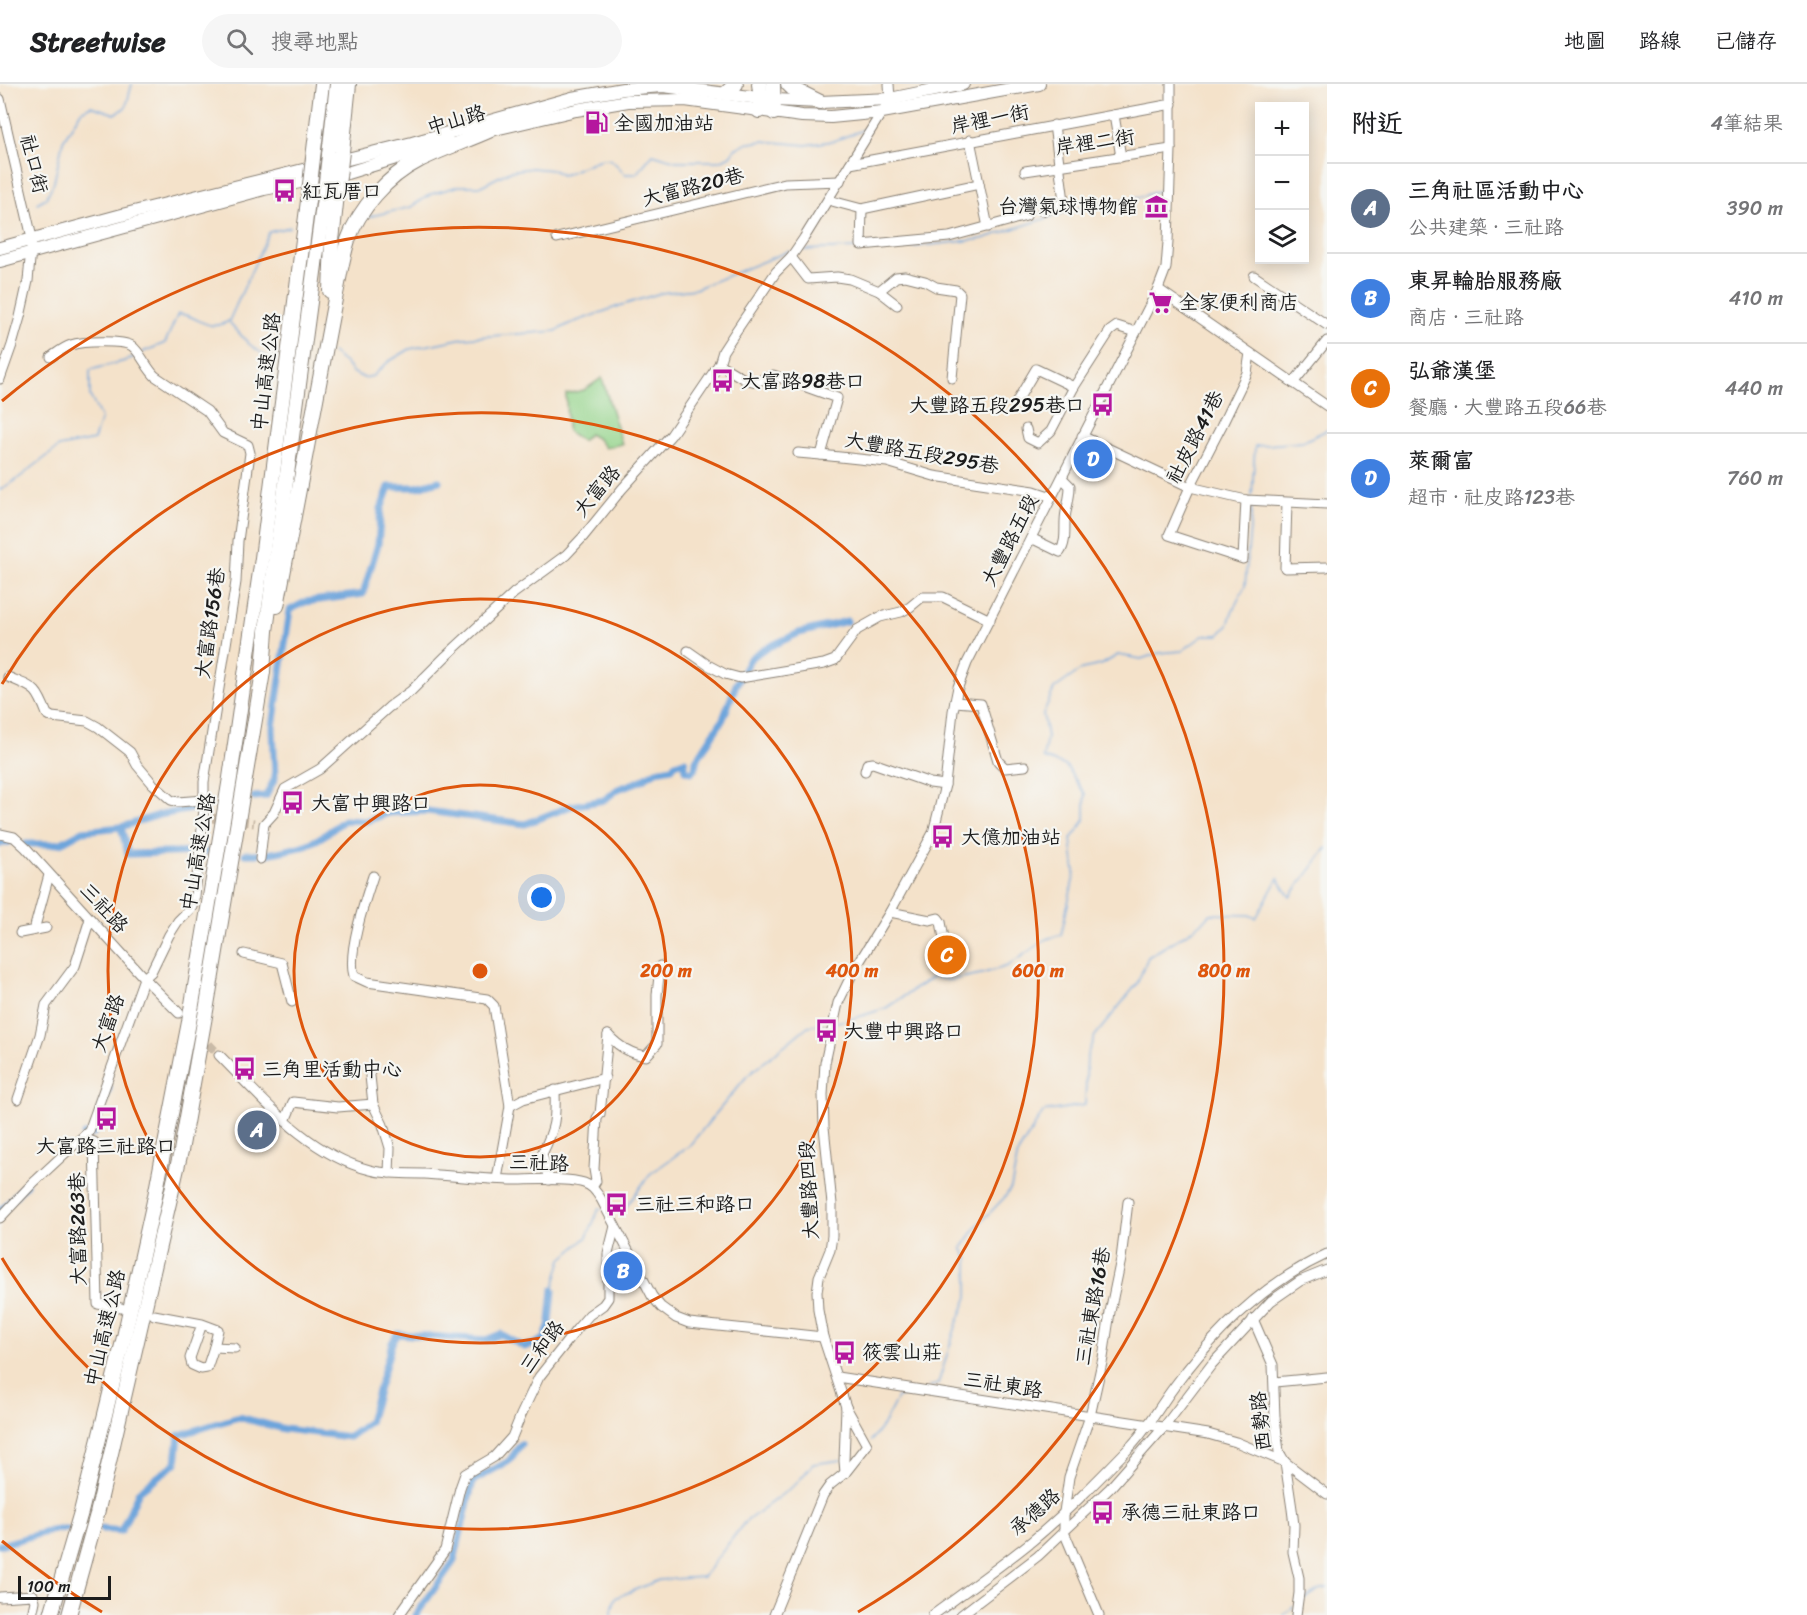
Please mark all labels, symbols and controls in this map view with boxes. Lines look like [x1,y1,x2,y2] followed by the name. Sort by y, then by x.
[202,14,622,68] search box
[30,17,166,66] text: Streetwise
[271,22,359,61] text: 搜尋地點
[1564,22,1606,60] text: 地圖
[1639,22,1681,60] text: 路線
[1714,22,1777,60] text: 已儲存
[223,25,256,58] icon: search
[947,94,1033,144] street label: 岸裡一街
[422,95,491,145] street label: 中山路
[1351,100,1403,146] text: 附近
[1255,102,1309,264] map controls
[1255,102,1309,156] button: +
[614,106,714,141] place label: 全國加油站
[1711,106,1783,141] text: 4筆結果
[583,110,609,136] fuel station icon: 全國加油站
[1053,119,1137,165] street label: 岸裡二街
[10,131,58,197] street label: 社口街
[1255,156,1309,210] button: −
[638,157,749,217] street label: 大富路20巷
[1408,171,1584,210] text: 三角社區活動中心
[302,174,382,209] place label: 紅瓦厝口
[271,178,297,204] bus stop icon: 紅瓦厝口
[998,189,1138,224] place label: 台灣氣球博物館
[1364,191,1377,226] text: A
[1727,191,1783,226] text: 390 m
[1143,193,1169,219] museum icon: 台灣氣球博物館
[1255,210,1309,264] button: layers
[1408,210,1564,245] text: 公共建築 · 三社路
[1408,261,1562,300] text: 東昇輪胎服務廠
[1364,281,1377,316] text: B
[1729,281,1783,316] text: 410 m
[1179,285,1299,320] place label: 全家便利商店
[1148,289,1174,315] supermarket icon: 全家便利商店
[1408,300,1524,335] text: 商店 · 三社路
[241,309,291,434] street label: 中山高速公路
[1408,351,1496,390] text: 弘爺漢堡
[741,364,865,399] place label: 大富路98巷口
[710,368,736,394] bus stop icon: 大富路98巷口
[1364,371,1377,406] text: C
[1725,371,1783,406] text: 440 m
[1156,383,1234,490] street label: 社皮路41巷
[909,388,1085,423] place label: 大豐路五段295巷口
[1408,390,1606,425] text: 餐廳 · 大豐路五段66巷
[1090,392,1116,418] bus stop icon: 大豐路五段295巷口
[842,422,1003,484] street label: 大豐路五段295巷
[1074,436,1112,482] pin: D
[1408,441,1474,480] text: 萊爾富
[564,456,630,525] street label: 大富路
[1365,461,1376,496] text: D
[1727,461,1783,496] text: 760 m
[1408,480,1575,515] text: 超市 · 社皮路123巷
[972,488,1048,592] street label: 大豐路五段
[185,564,235,681] street label: 大富路156巷
[311,786,431,821] place label: 大富中興路口
[170,789,226,914] street label: 中山高速公路
[280,790,306,816] bus stop icon: 大富中興路口
[961,820,1061,855] place label: 大億加油站
[930,824,956,850] bus stop icon: 大億加油站
[71,874,138,943] street label: 三社路
[527,883,556,912] your location
[928,932,966,978] pin: C
[639,955,692,987] text: 200 m
[825,955,878,987] text: 400 m
[1011,955,1064,987] text: 600 m
[1197,955,1250,987] text: 800 m
[470,961,490,981] centre of rings
[81,988,135,1057] street label: 大富路
[844,1014,964,1049] place label: 大豐中興路口
[813,1018,839,1044] bus stop icon: 大豐中興路口
[262,1052,402,1087] place label: 三角里活動中心
[231,1056,257,1082] bus stop icon: 三角里活動中心
[93,1106,119,1132] bus stop icon: 大富路三社路口
[238,1108,276,1152] pin: A
[36,1129,176,1164] place label: 大富路三社路口
[789,1139,829,1241] street label: 大豐路四段
[508,1144,571,1182] street label: 三社路
[59,1171,96,1286] street label: 大富路263巷
[635,1187,755,1222] place label: 三社三和路口
[604,1191,630,1217] bus stop icon: 三社三和路口
[1065,1243,1121,1368] street label: 三社東路16巷
[604,1248,642,1294] pin: B
[74,1265,136,1390] street label: 中山高速公路
[510,1312,574,1382] street label: 三和路
[862,1335,942,1370] place label: 筱雲山莊
[831,1339,857,1365] bus stop icon: 筱雲山莊
[961,1361,1046,1409] street label: 三社東路
[1240,1388,1282,1453] street label: 西勢路
[1001,1478,1070,1545] street label: 承德路
[1121,1495,1261,1530] place label: 承德三社東路口
[1090,1499,1116,1525] bus stop icon: 承德三社東路口
[27,1572,71,1601] text: 100 m
[18,1573,111,1600] scale bar

